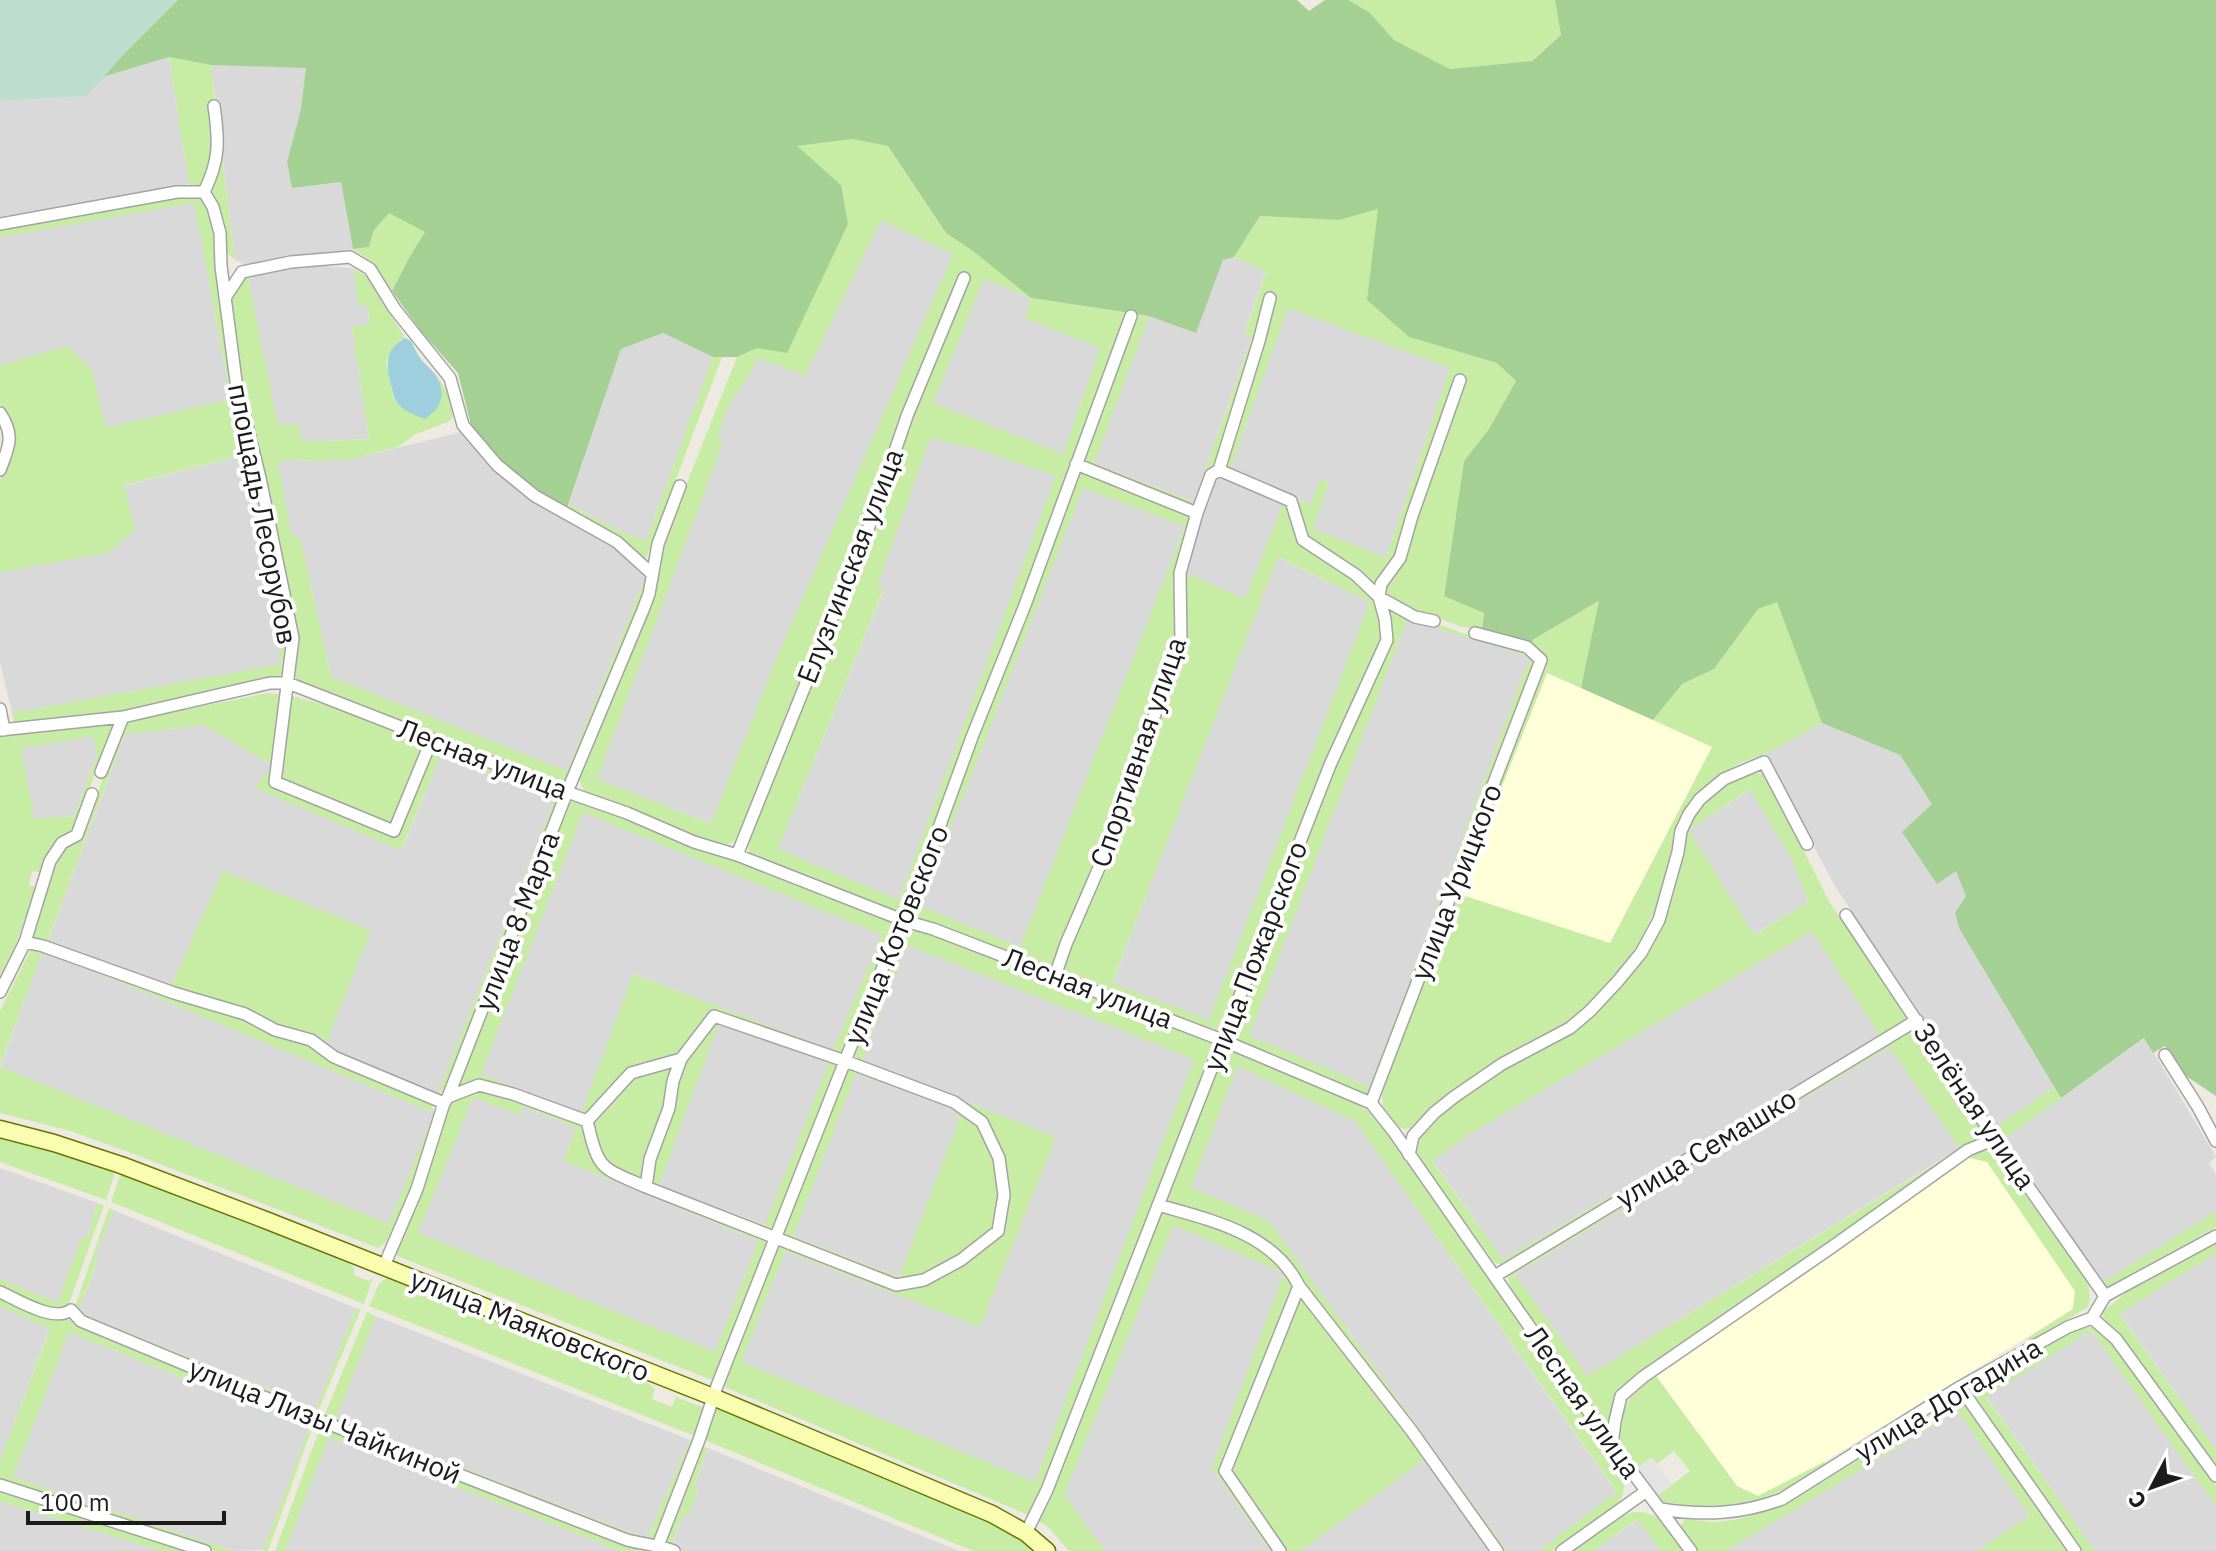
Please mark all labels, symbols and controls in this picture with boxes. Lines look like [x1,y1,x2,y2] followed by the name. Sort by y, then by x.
[220,380,307,648] street label: площадь Лесорубов
[788,443,911,688] street label: Елузгинская улица
[1081,632,1194,872] street label: Спортивная улица
[393,709,573,808] street label: Лесная улица
[1401,778,1510,985] street label: улица Урицкого
[835,820,956,1050] street label: улица Котовского
[465,826,568,1016] street label: улица 8 Марта
[1194,836,1315,1076] street label: улица Пожарского
[998,938,1178,1037] street label: Лесная улица
[1906,1015,2045,1196] street label: Зелёная улица
[1609,1079,1803,1216] street label: улица Семашко
[405,1260,655,1389] street label: улица Маяковского
[1517,1318,1650,1486] street label: Лесная улица
[1847,1328,2048,1469] street label: улица Догадина
[184,1349,467,1492] street label: улица Лизы Чайкиной
[2112,1447,2192,1527] north arrow
[28,1475,224,1525] scale bar
[40,1486,110,1518] text: 100 m
[2121,1486,2152,1515] text: С

